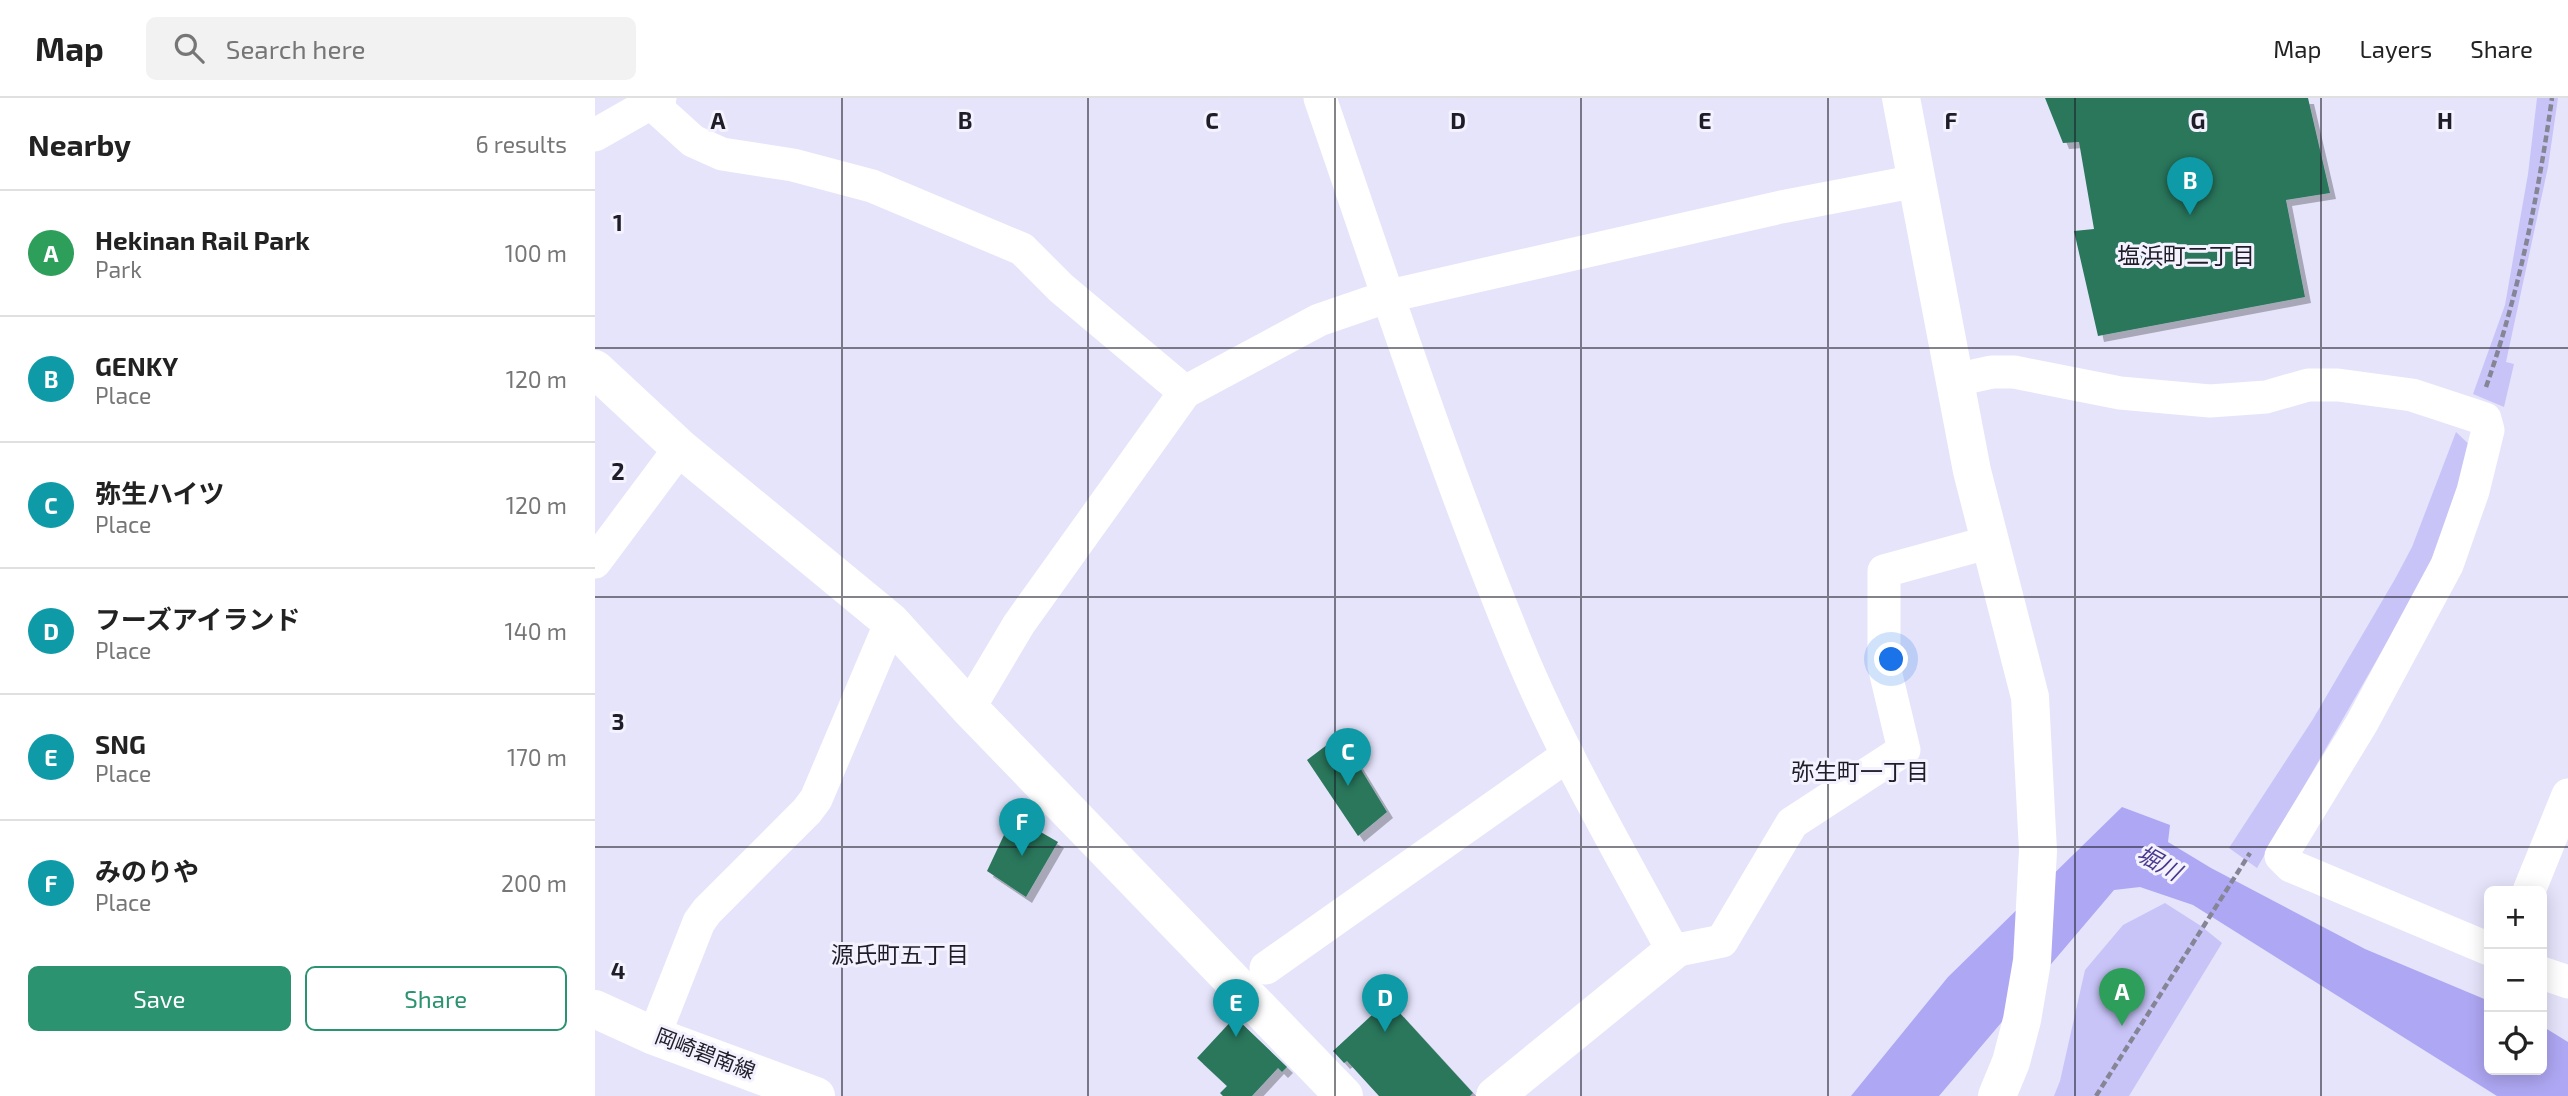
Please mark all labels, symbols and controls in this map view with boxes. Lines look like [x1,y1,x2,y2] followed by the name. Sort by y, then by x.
[146,17,636,80] search box
[35,28,104,68] text: Map
[170,29,208,67] icon: search
[226,33,365,64] text: Search here
[2273,34,2321,63] text: Map
[2359,34,2432,63] text: Layers
[2470,34,2533,63] text: Share
[710,106,726,134] text: A
[958,106,972,134] text: B
[1205,106,1219,134] text: C
[1450,106,1466,134] text: D
[1698,106,1712,134] text: E
[1945,106,1958,134] text: F
[2191,106,2205,134] text: G
[2437,106,2453,134] text: H
[28,126,131,162] text: Nearby
[476,130,567,158] text: 6 results
[2167,157,2213,215] pin: B
[613,208,623,236] text: 1
[95,224,310,255] text: Hekinan Rail Park
[43,239,59,267] text: A
[505,239,567,267] text: 100 m
[2117,241,2255,269] district label: 塩浜町二丁目
[95,255,142,283] text: Park
[95,350,178,381] text: GENKY
[44,365,58,393] text: B
[506,365,567,393] text: 120 m
[95,381,151,409] text: Place
[611,457,625,485] text: 2
[95,477,224,508] text: 弥生ハイツ
[44,491,58,519] text: C
[506,491,567,519] text: 120 m
[95,510,151,538] text: Place
[95,603,300,634] text: フーズアイランド
[43,617,59,645] text: D
[505,617,567,645] text: 140 m
[95,636,151,664] text: Place
[1874,642,1908,676] your location
[611,707,625,735] text: 3
[95,728,146,759] text: SNG
[1325,728,1371,786] pin: C
[44,743,58,771] text: E
[507,743,567,771] text: 170 m
[1791,757,1929,785] district label: 弥生町一丁目
[95,759,151,787] text: Place
[999,798,1045,856] pin: F
[2133,839,2189,887] water label: 堀川
[95,855,199,886] text: みのりや
[45,869,57,897] text: F
[501,869,567,897] text: 200 m
[2484,886,2547,1075] map controls
[2484,886,2547,949] button: +
[95,888,151,916] text: Place
[831,940,969,968] district label: 源氏町五丁目
[2484,949,2547,1012] button: −
[611,956,625,984] text: 4
[28,966,291,1031] button: Save
[305,966,567,1031] button: Share
[2099,968,2145,1026] pin: A
[1362,974,1408,1032] pin: D
[1213,979,1259,1037] pin: E
[2484,1012,2547,1075] button: locate
[652,1022,759,1083] street label: 岡崎碧南線

